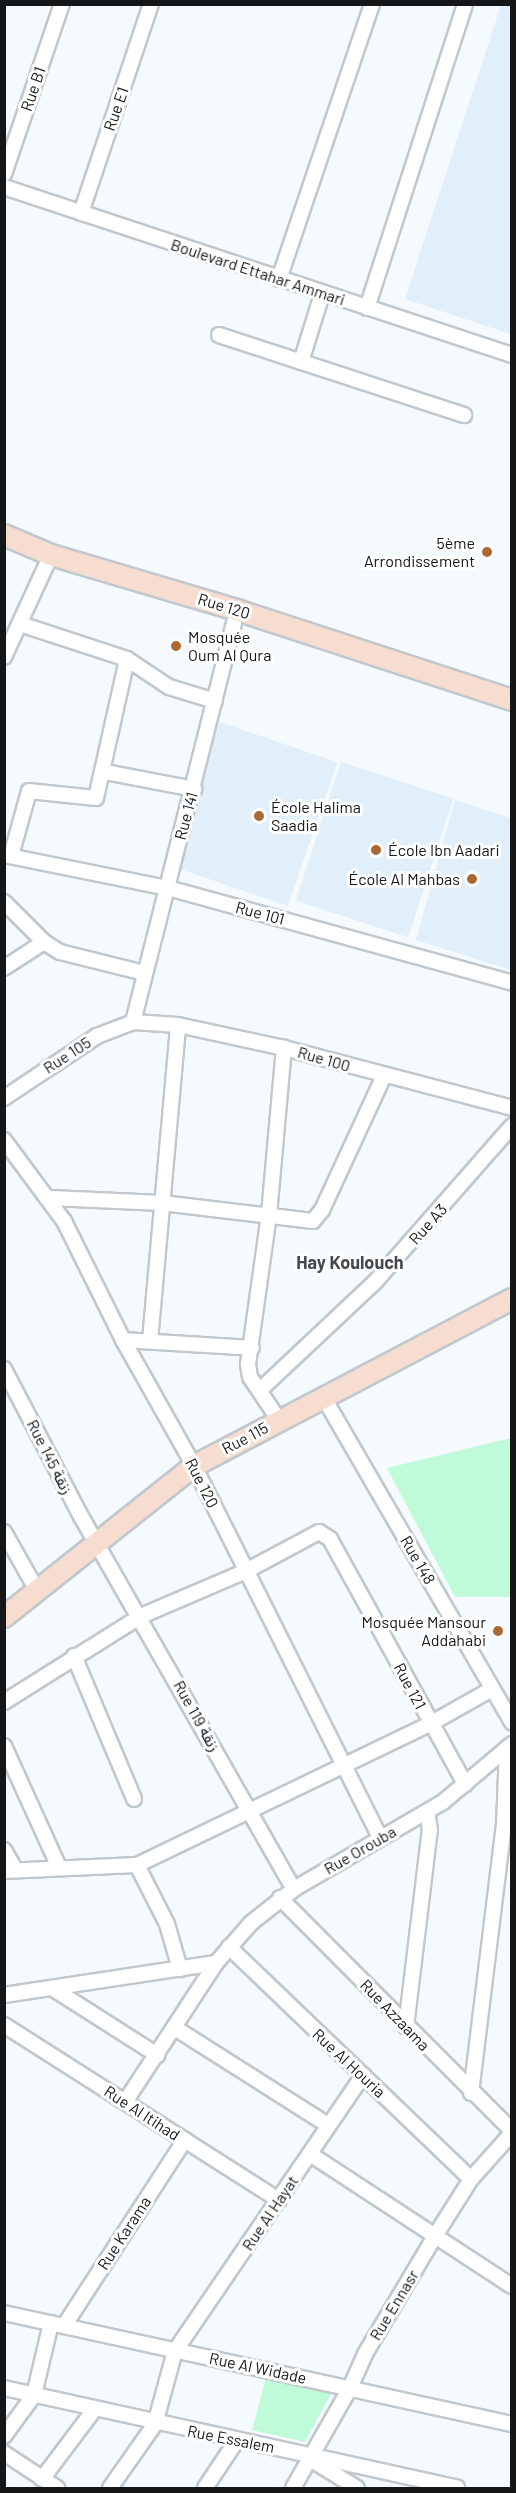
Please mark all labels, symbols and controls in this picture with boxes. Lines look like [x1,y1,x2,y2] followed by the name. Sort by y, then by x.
[16,64,50,114] street label: Rue B1
[100,84,132,134] street label: Rue E1
[168,235,348,309] street label: Boulevard Ettahar Ammari
[364,533,475,571] place label: 5ème Arrondissement
[480,545,494,559] marker: 5ème Arrondissement
[196,589,252,623] street label: Rue 120
[188,627,271,665] place label: Mosquée Oum Al Qura
[169,639,183,653] marker: Mosquée Oum Al Qura
[170,790,202,842] street label: Rue 141
[271,797,361,835] place label: École Halima Saadia
[252,809,266,823] marker: École Halima Saadia
[388,840,499,860] place label: École Ibn Aadari
[369,843,383,857] marker: École Ibn Aadari
[348,869,460,889] place label: École Al Mahbas
[465,872,479,886] marker: École Al Mahbas
[233,897,287,929] street label: Rue 101
[40,1033,94,1077] street label: Rue 105
[296,1042,352,1076] street label: Rue 100
[405,1200,451,1248] street label: Rue A3
[296,1251,404,1273] district label: Hay Koulouch
[23,1416,77,1498] street label: Rue 145 زنقة
[219,1418,271,1458] street label: Rue 115
[181,1455,223,1511] street label: Rue 120
[396,1532,440,1588] street label: Rue 148
[361,1612,486,1650] place label: Mosquée Mansour Addahabi
[491,1624,505,1638] marker: Mosquée Mansour Addahabi
[390,1660,430,1712] street label: Rue 121
[170,1677,224,1755] street label: Rue 119 زنقة
[321,1822,399,1878] street label: Rue Orouba
[356,1975,434,2055] street label: Rue Azzaama
[309,2024,389,2102] street label: Rue Al Houria
[101,2081,183,2145] street label: Rue Al Itihad
[238,2172,302,2254] street label: Rue Al Hayat
[93,2193,155,2273] street label: Rue Karama
[365,2266,423,2344] street label: Rue Ennasr
[208,2348,308,2388] street label: Rue Al Widade
[186,2421,276,2457] street label: Rue Essalem

